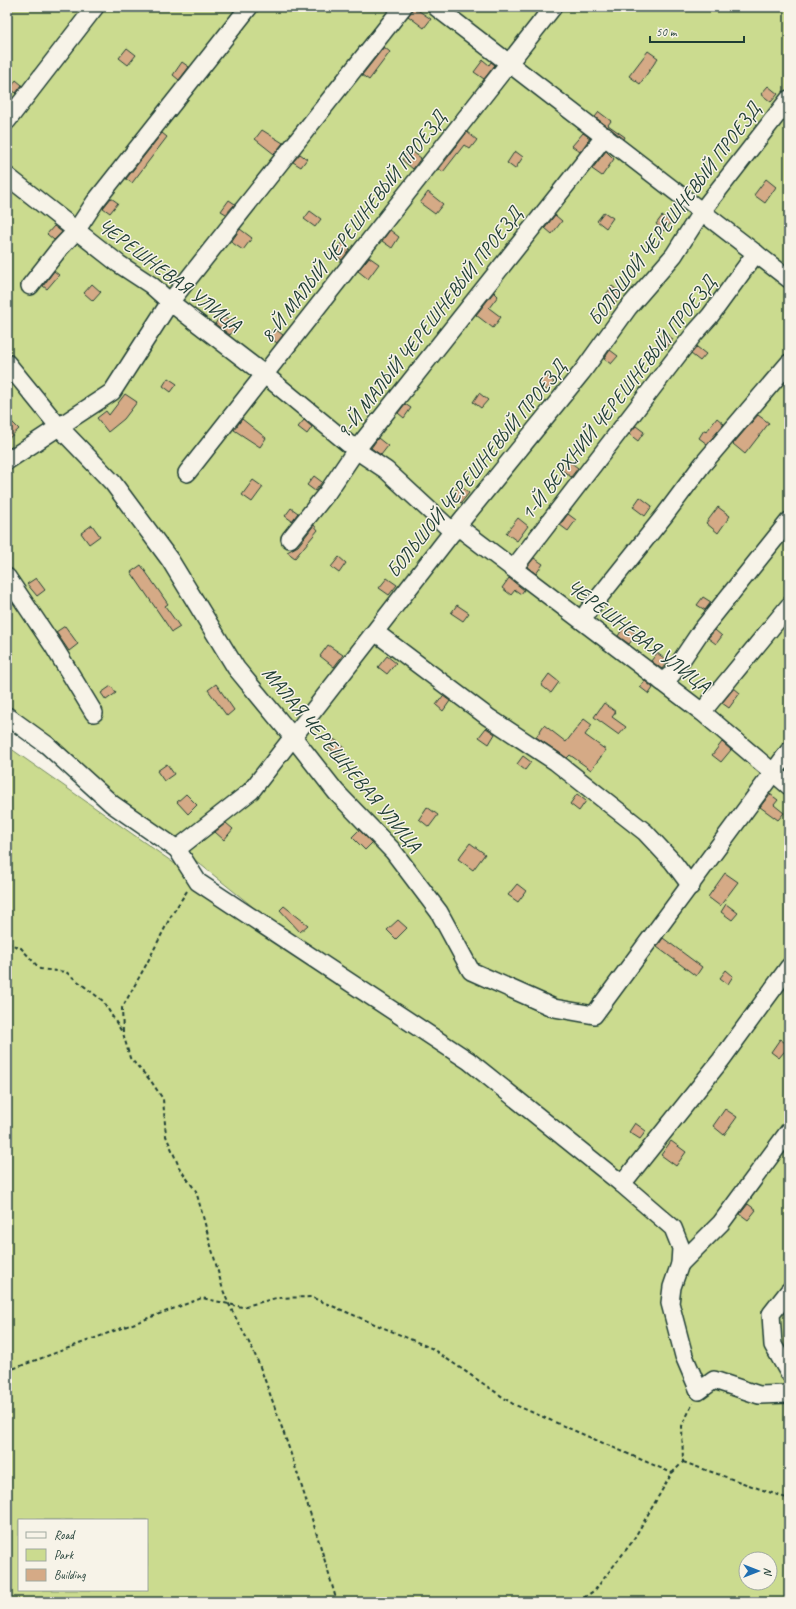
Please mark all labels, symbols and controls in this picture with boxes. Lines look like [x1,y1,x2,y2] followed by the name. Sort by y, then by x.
[650,18,744,44] scale bar
[656,24,678,40] text: 50 m
[582,97,767,330] street label: БОЛЬШОЙ ЧЕРЕШНЕВЫЙ ПРОЕЗД
[255,105,452,348] street label: 8-Й МАЛЫЙ ЧЕРЕШНЕВЫЙ ПРОЕЗД
[331,201,528,444] street label: 9-Й МАЛЫЙ ЧЕРЕШНЕВЫЙ ПРОЕЗД
[93,213,248,338] street label: ЧЕРЕШНЕВАЯ УЛИЦА
[515,270,722,525] street label: 1-Й ВЕРХНИЙ ЧЕРЕШНЕВЫЙ ПРОЕЗД
[381,354,572,583] street label: БОЛЬШОЙ ЧЕРЕШНЕВЫЙ ПРОЕЗД
[562,574,717,699] street label: ЧЕРЕШНЕВАЯ УЛИЦА
[257,661,428,858] street label: МАЛАЯ ЧЕРЕШНЕВАЯ УЛИЦА
[18,1519,148,1591] legend
[54,1527,76,1543] text: Road
[54,1547,75,1563] text: Park
[738,1551,778,1591] north arrow
[54,1567,86,1583] text: Building
[761,1568,775,1577] text: N

